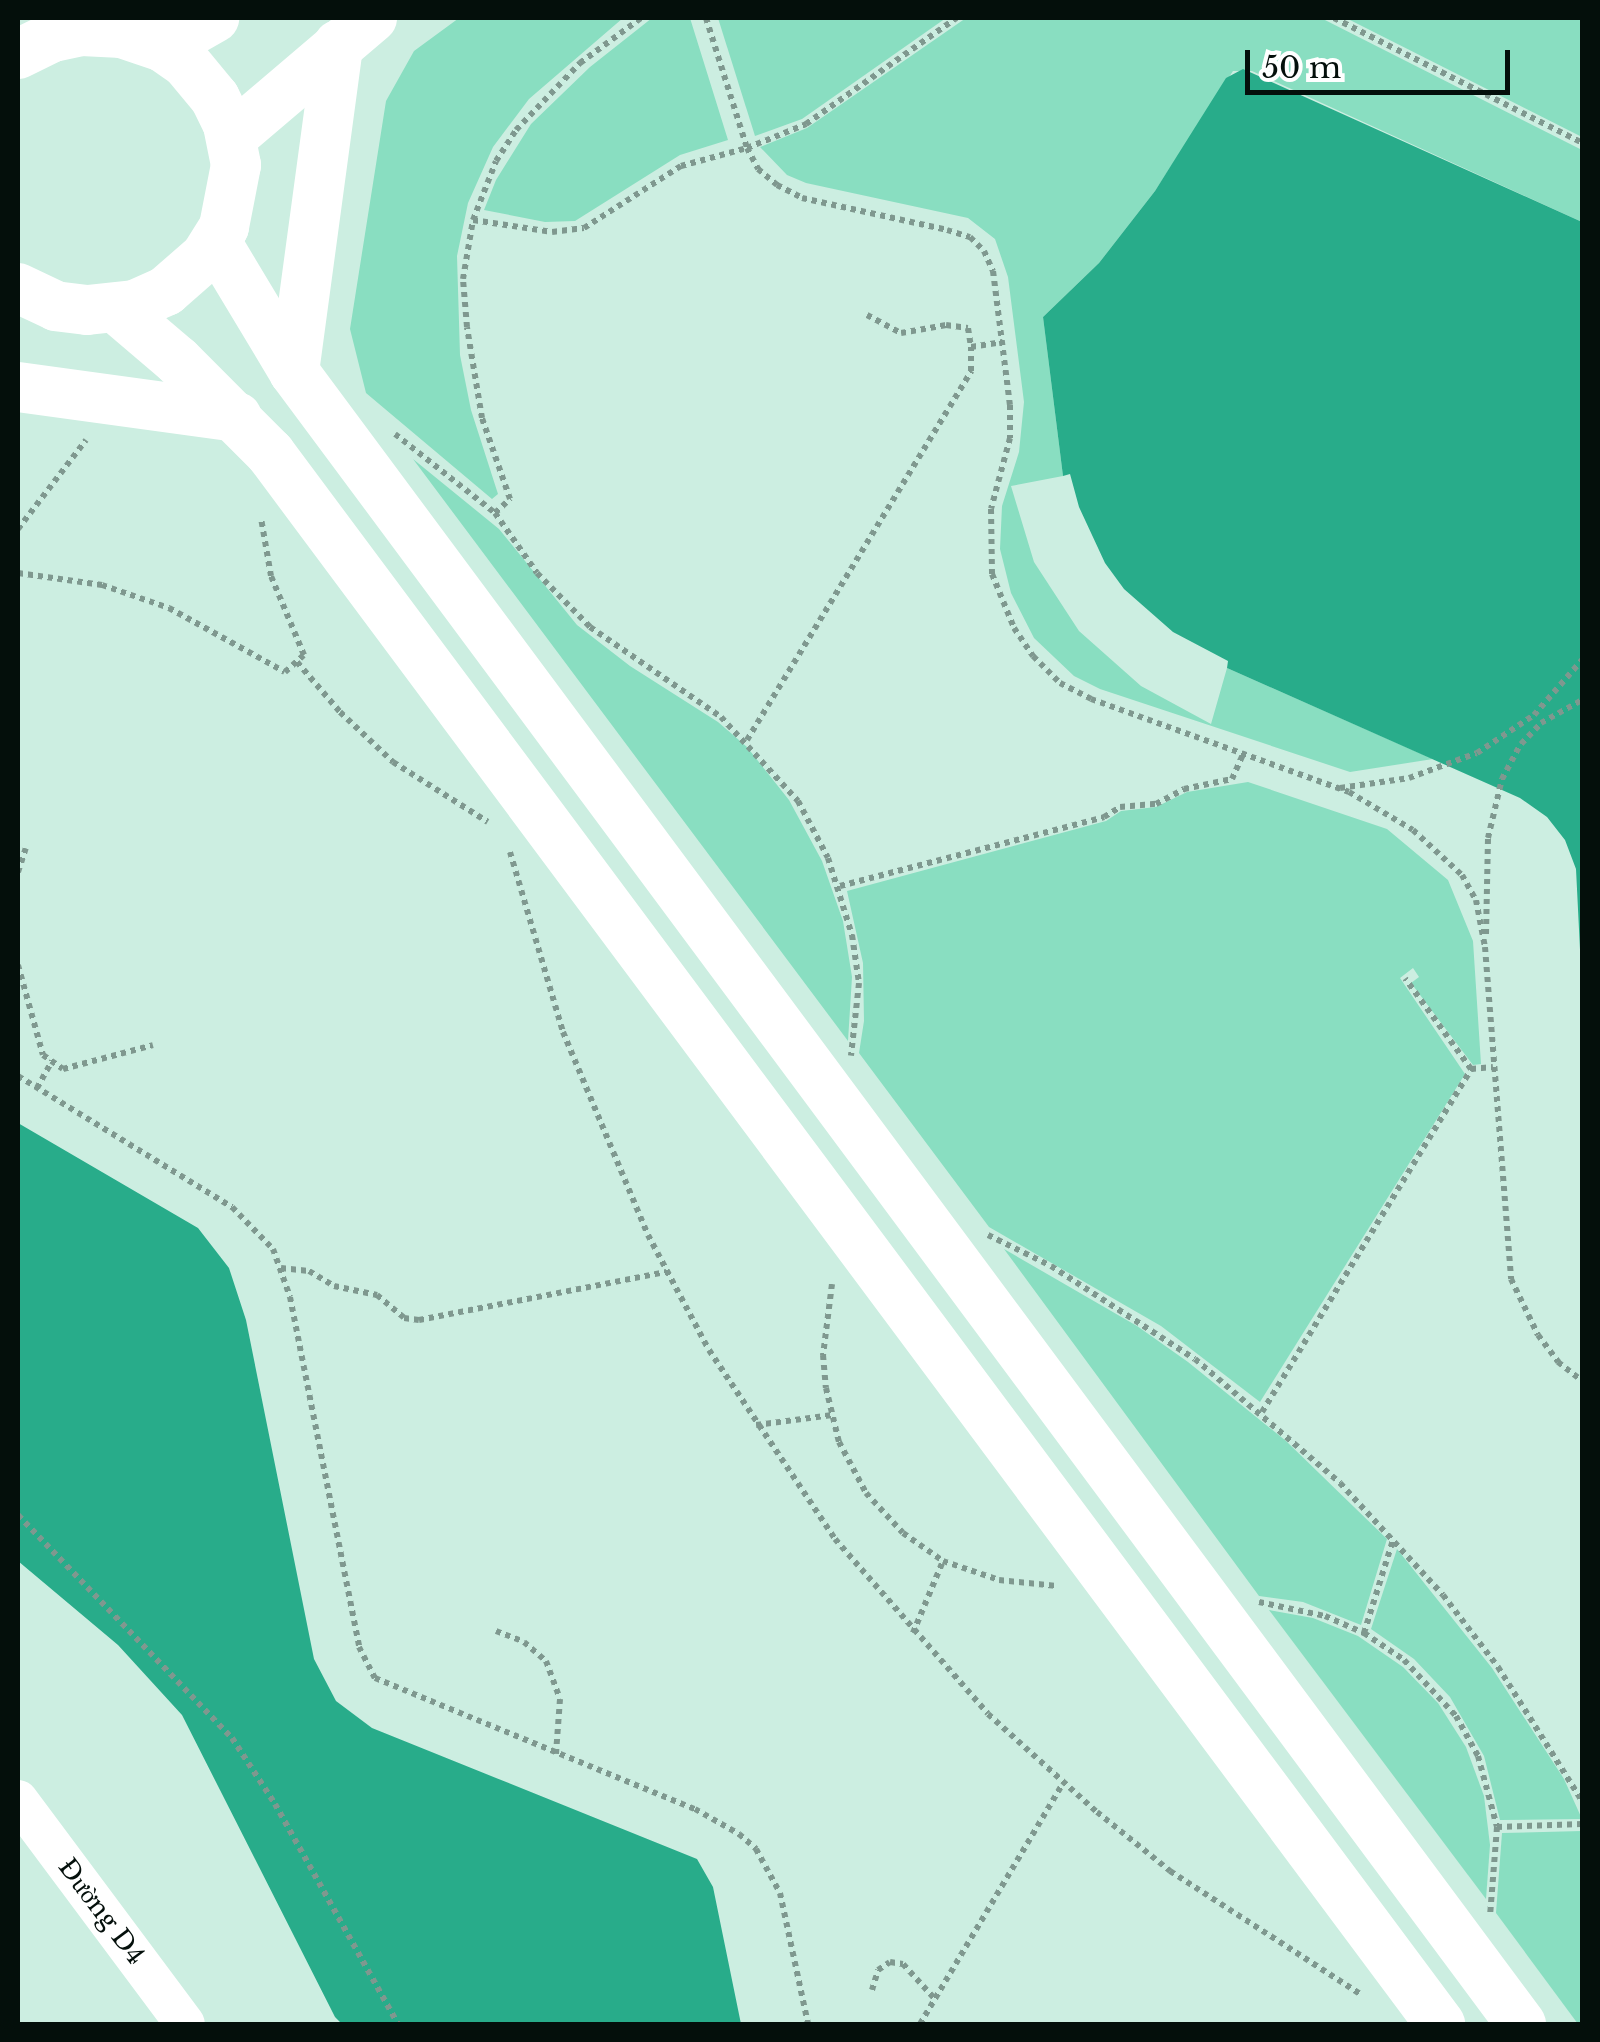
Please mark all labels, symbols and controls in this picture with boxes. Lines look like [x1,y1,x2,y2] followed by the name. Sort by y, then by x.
[1250,30,1515,92] scale bar
[1262,49,1341,86] text: 50 m
[51,1853,151,1971] street label: Đường D4

